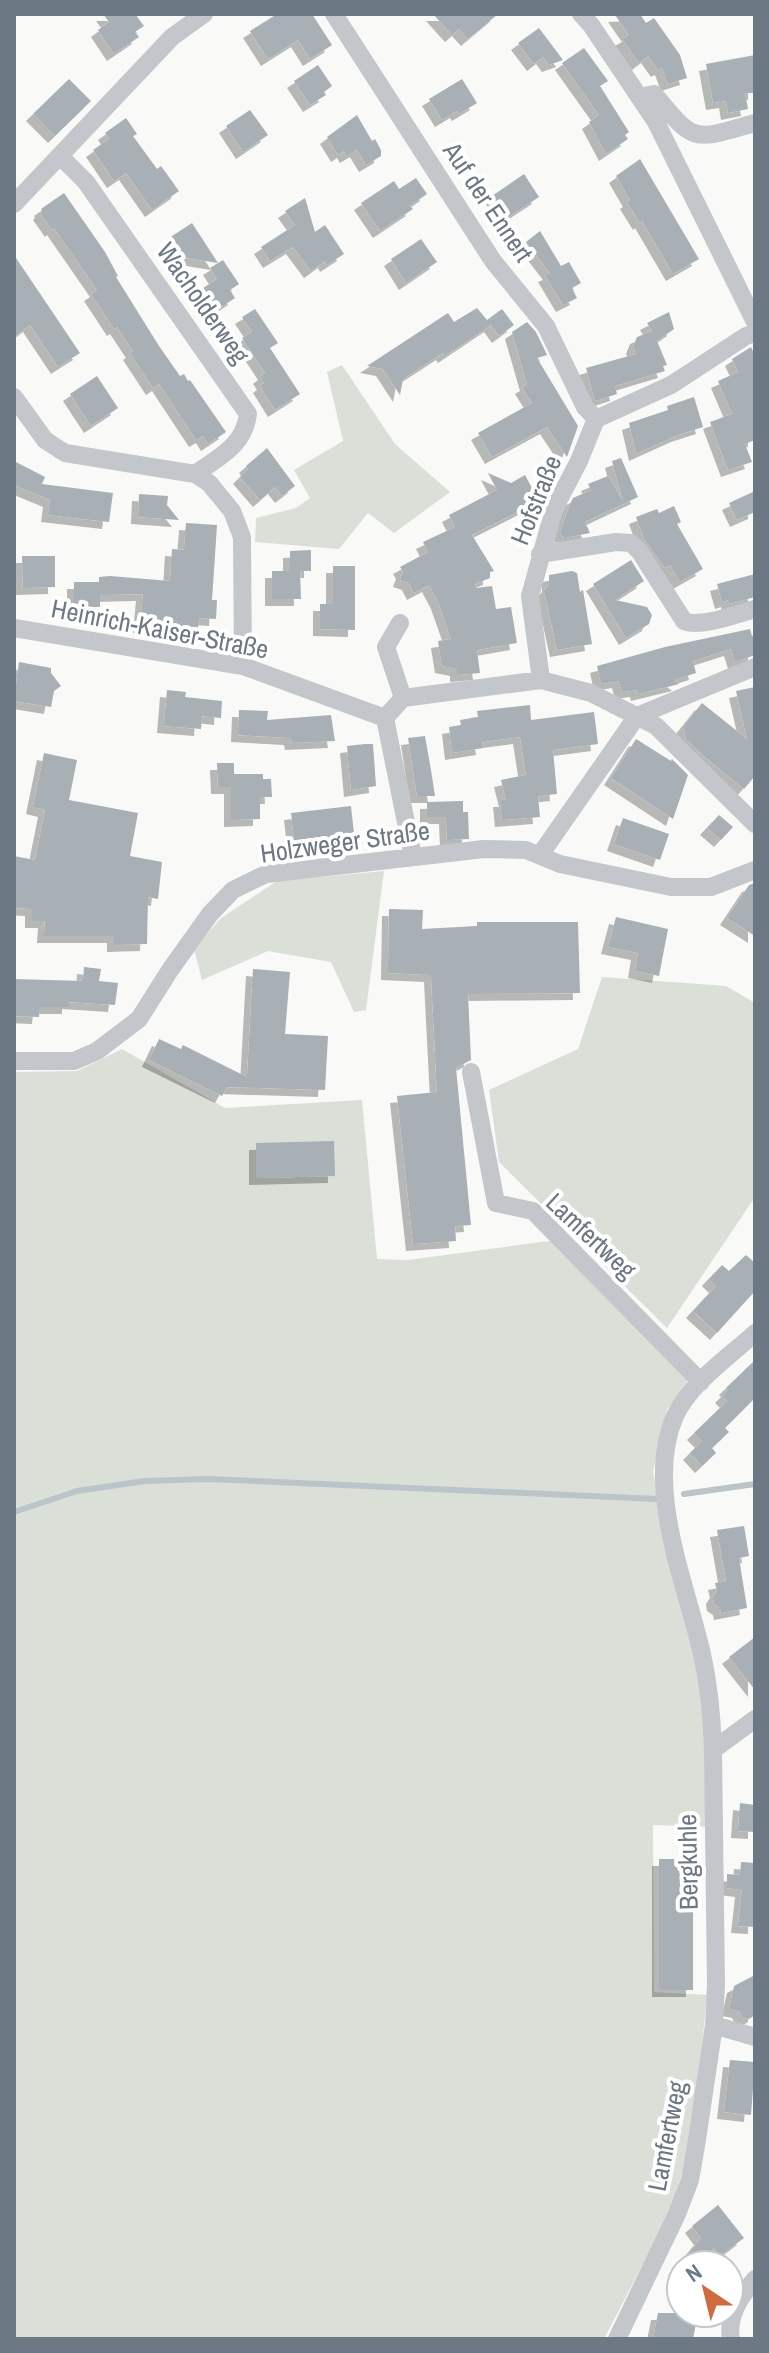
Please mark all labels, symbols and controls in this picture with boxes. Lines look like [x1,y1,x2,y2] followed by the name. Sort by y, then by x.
[435,134,541,269] street label: Auf der Ennert
[149,235,258,370] street label: Wacholderweg
[502,450,569,550] street label: Hofstraße
[49,590,272,667] street label: Heinrich-Kaiser-Straße
[258,812,432,871] street label: Holzweger Straße
[539,1185,644,1287] street label: Lamfertweg
[669,1814,706,1910] street label: Bergkuhle
[639,2078,694,2194] street label: Lamfertweg
[665,2249,745,2329] north arrow
[680,2257,707,2289] text: N

